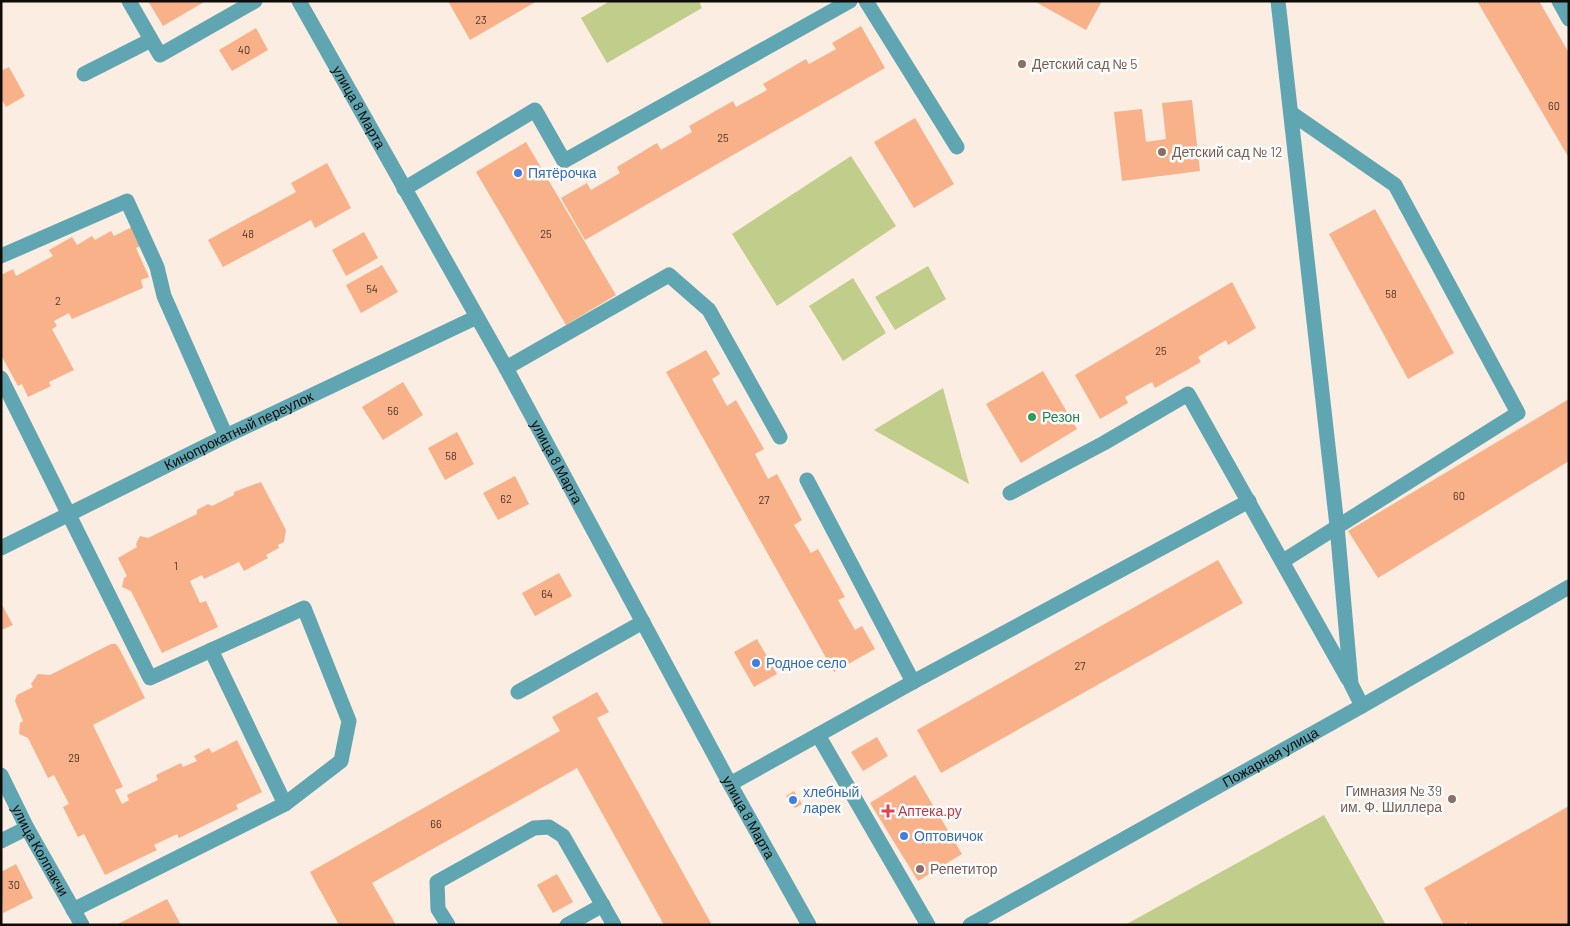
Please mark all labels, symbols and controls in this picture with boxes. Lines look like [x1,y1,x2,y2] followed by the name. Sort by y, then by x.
[475,13,487,26] house number: 23
[238,43,250,56] house number: 40
[1032,55,1137,72] place label: Детский сад № 5
[1016,58,1028,70] marker: Детский сад № 5
[329,63,390,152] street label: улица 8 Марта
[1548,99,1560,112] house number: 60
[717,131,729,144] house number: 25
[1172,143,1283,160] place label: Детский сад № 12
[1156,146,1168,158] marker: Детский сад № 12
[528,164,597,181] place label: Пятёрочка
[512,167,524,179] marker: Пятёрочка
[242,227,254,240] house number: 48
[540,227,552,240] house number: 25
[366,282,378,295] house number: 54
[1385,287,1397,300] house number: 58
[55,294,61,307] house number: 2
[1155,344,1167,357] house number: 25
[161,387,316,473] street label: Кинопрокатный переулок
[387,404,399,417] house number: 56
[1042,408,1080,425] place label: Резон
[1026,411,1038,423] marker: Резон
[528,417,587,507] street label: улица 8 Марта
[445,449,457,462] house number: 58
[1453,489,1465,502] house number: 60
[500,492,512,505] house number: 62
[758,493,770,506] house number: 27
[174,559,178,572] house number: 1
[541,587,553,600] house number: 64
[766,654,847,671] place label: Родное село
[750,657,762,669] marker: Родное село
[1074,659,1086,672] house number: 27
[1219,723,1321,790] street label: Пожарная улица
[68,751,80,764] house number: 29
[719,773,779,862] street label: улица 8 Марта
[1340,782,1442,815] place label: Гимназия № 39 им. Ф. Шиллера
[803,783,859,816] place label: хлебный ларек
[1446,793,1458,805] marker: Гимназия № 39 им. Ф. Шиллера
[787,794,799,806] marker: хлебный ларек
[9,802,73,899] street label: улица Колпакчи
[898,802,962,819] place label: Аптека.ру
[882,805,894,817] marker: Аптека.ру
[430,817,442,830] house number: 66
[914,827,984,844] place label: Оптовичок
[898,830,910,842] marker: Оптовичок
[930,860,998,877] place label: Репетитор
[914,863,926,875] marker: Репетитор
[8,878,20,891] house number: 30

